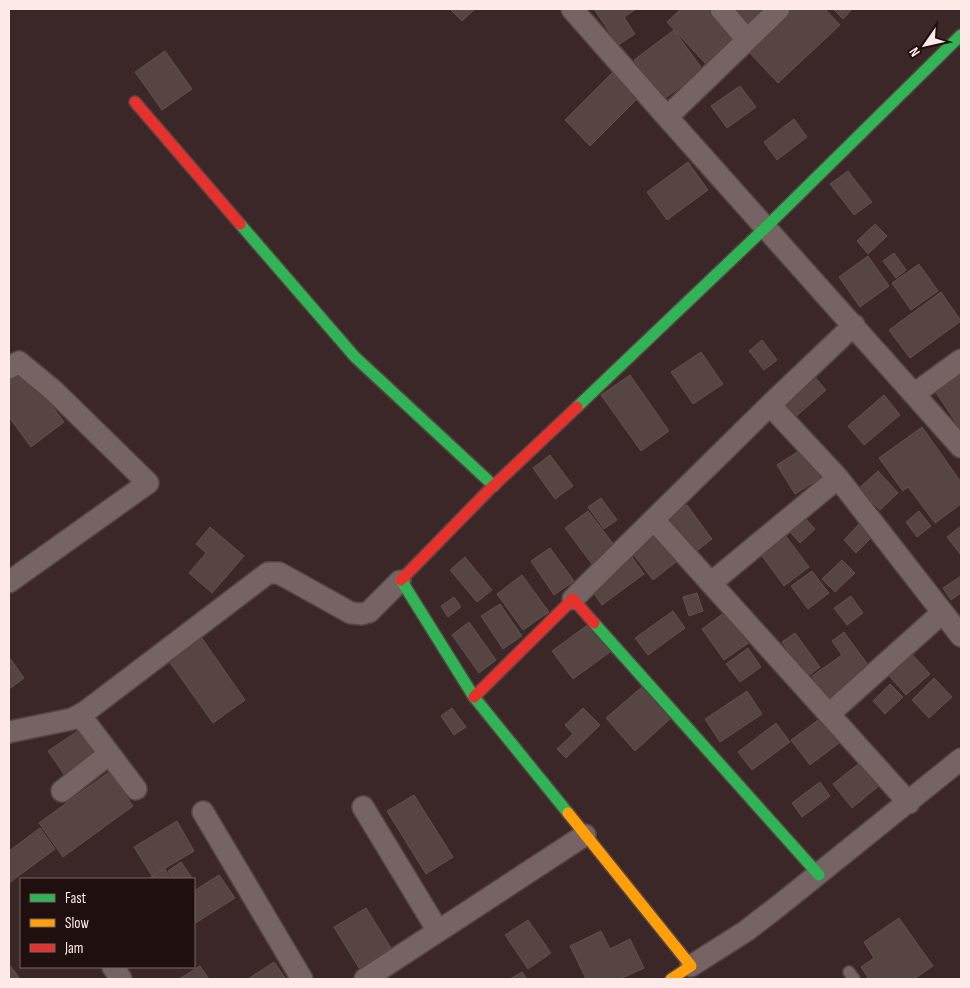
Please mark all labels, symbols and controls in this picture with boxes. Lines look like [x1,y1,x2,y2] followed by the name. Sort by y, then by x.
[900,20,950,70] north arrow
[905,44,924,60] text: N
[20,878,195,968] legend
[65,889,87,908] text: Fast
[65,914,89,933] text: Slow
[64,939,83,958] text: Jam

